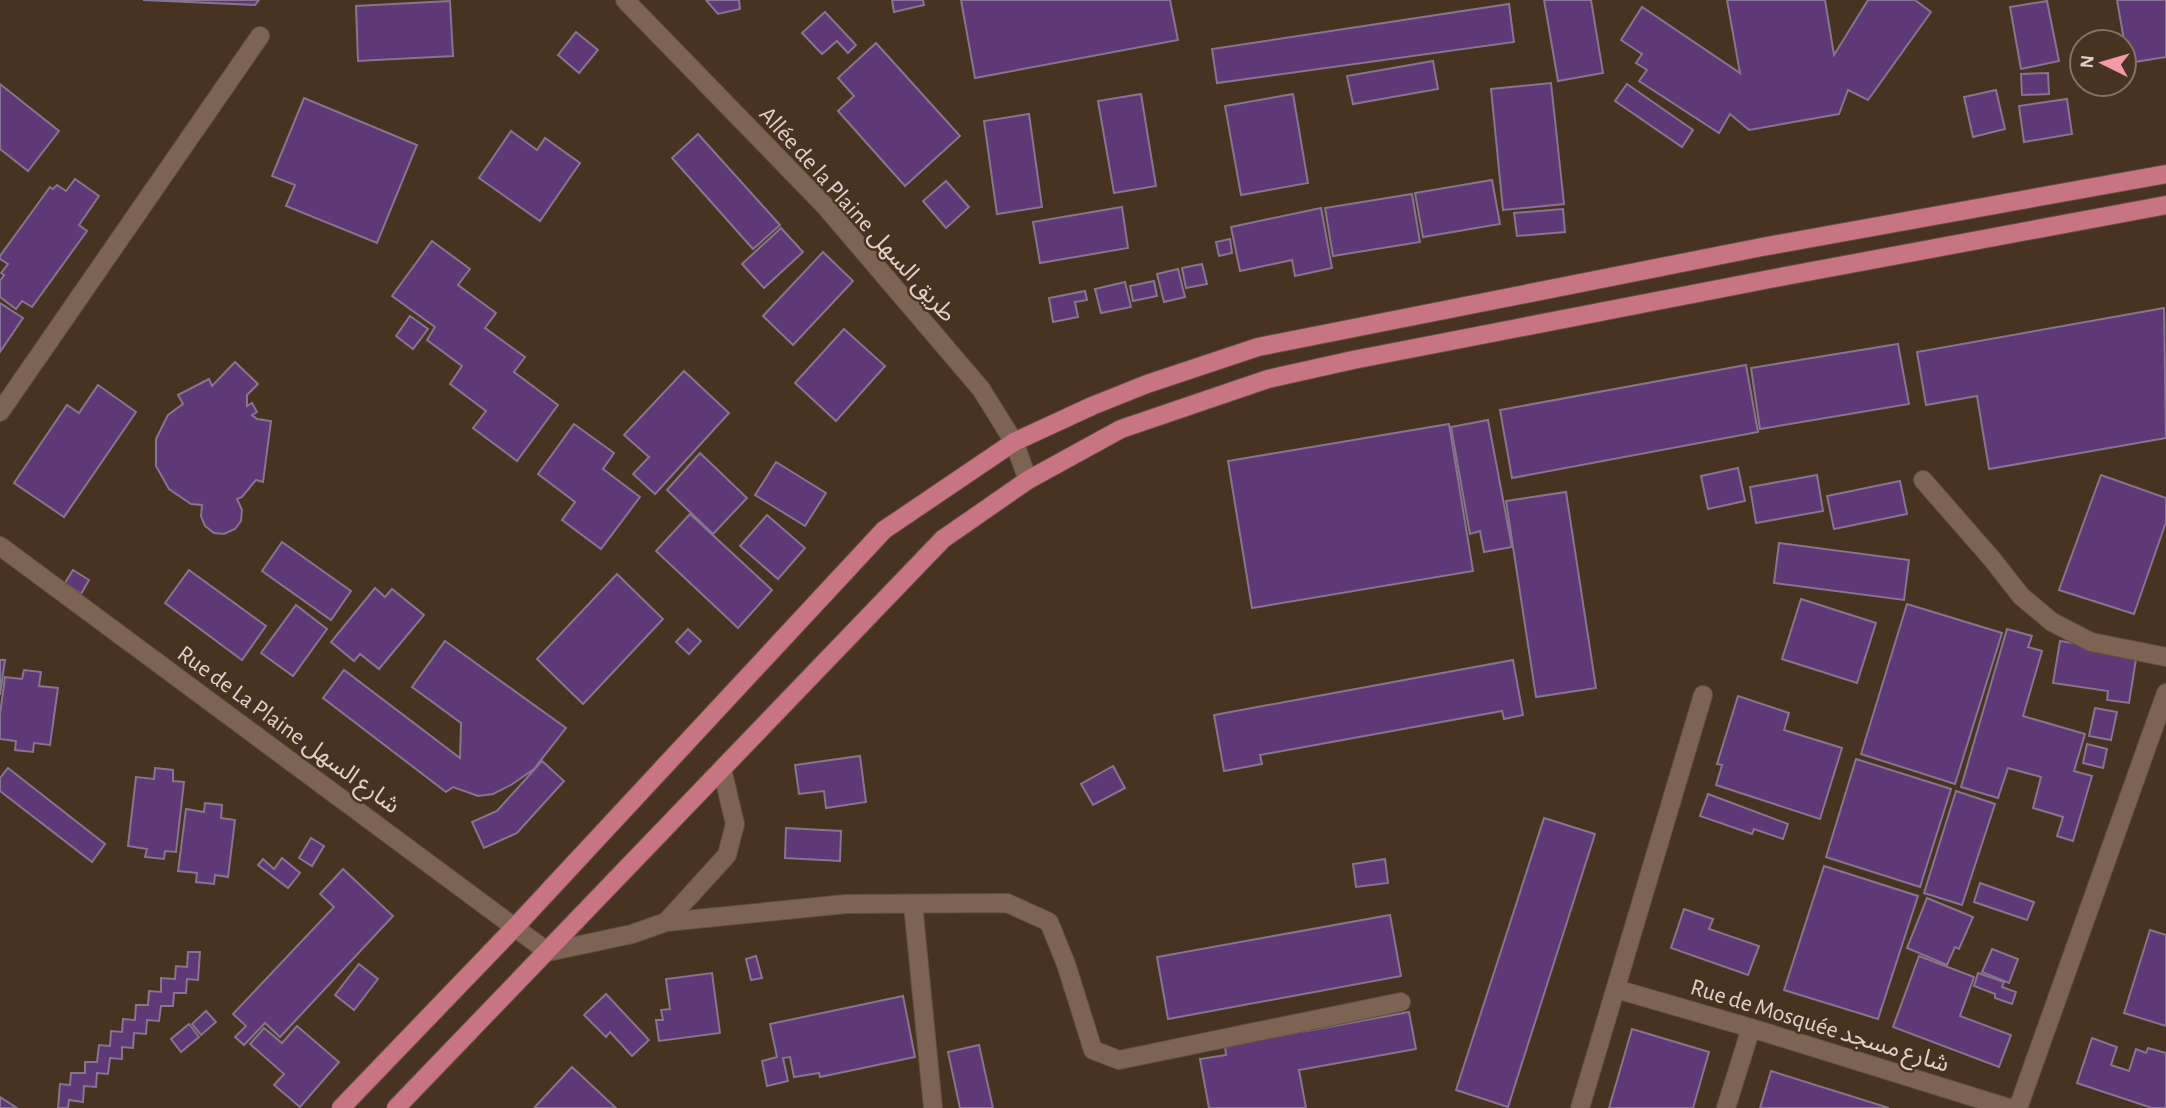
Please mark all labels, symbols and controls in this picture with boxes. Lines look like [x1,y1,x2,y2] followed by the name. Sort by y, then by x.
[2068,28,2138,98] north arrow
[2078,54,2098,69] text: N
[753,102,960,328] street label: Allée de la Plaine طريق السهل
[171,641,404,822] street label: Rue de La Plaine شارع السهل
[1686,975,1952,1081] street label: Rue de Mosquée شارع مسجد

